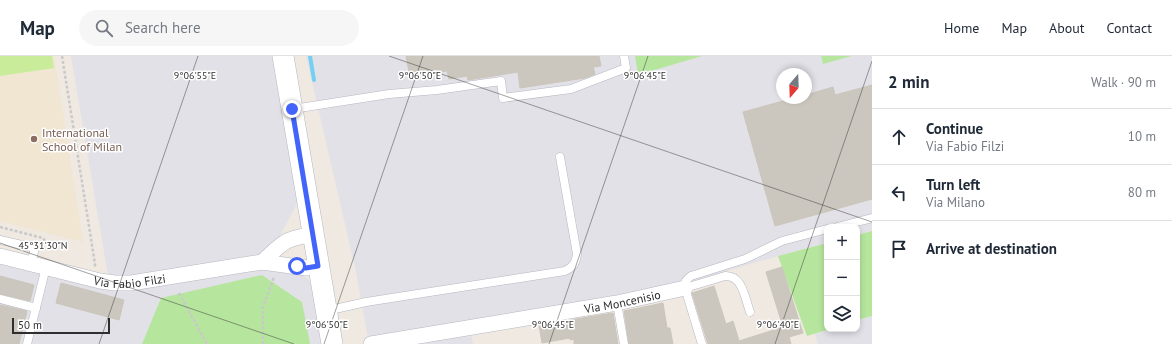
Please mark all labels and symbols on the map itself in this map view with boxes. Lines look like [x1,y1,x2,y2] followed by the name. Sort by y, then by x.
[776,68,812,104] north arrow
[174,69,216,82] text: 9°06'55"E
[399,69,441,82] text: 9°06'50"E
[624,69,666,82] text: 9°06'45"E
[283,100,301,118] route end
[42,125,122,154] place label: International School of Milan
[29,134,39,144] marker: International School of Milan
[18,239,68,252] text: 45°31'30"N
[288,257,306,275] route start
[91,270,167,291] street label: Via Fabio Filzi
[582,286,662,316] street label: Via Moncenisio
[12,316,110,335] scale bar
[306,318,348,331] text: 9°06'50"E
[532,318,574,331] text: 9°06'45"E
[757,318,799,331] text: 9°06'40"E

